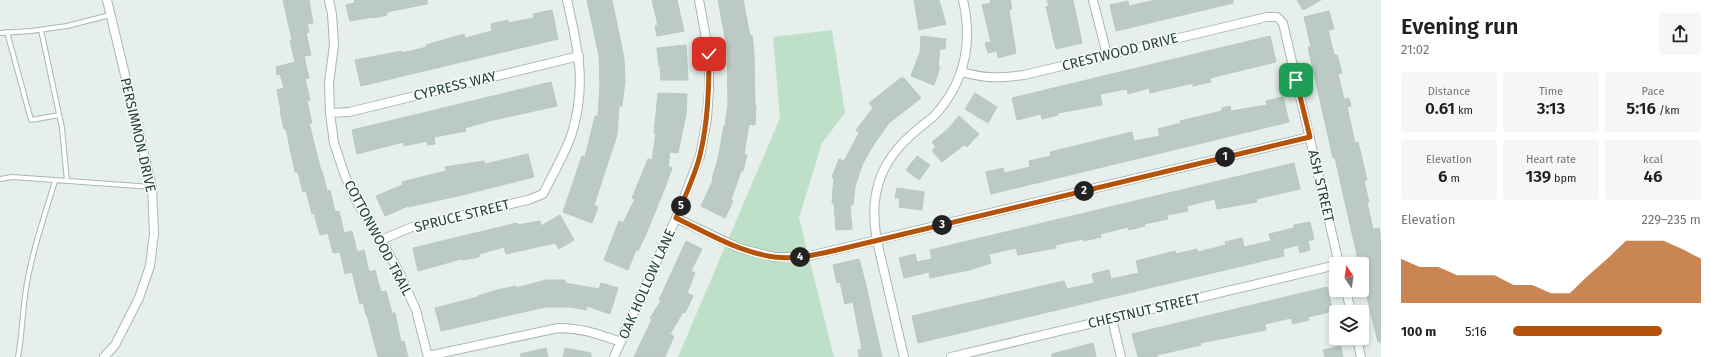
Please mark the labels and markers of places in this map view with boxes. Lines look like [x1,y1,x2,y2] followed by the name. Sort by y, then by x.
[692,37,726,71] pin
[1279,63,1313,97] pin
[1215,147,1235,167] pin: 1
[1074,181,1094,201] pin: 2
[671,196,691,216] pin: 5
[932,215,952,235] pin: 3
[790,247,810,267] pin: 4

